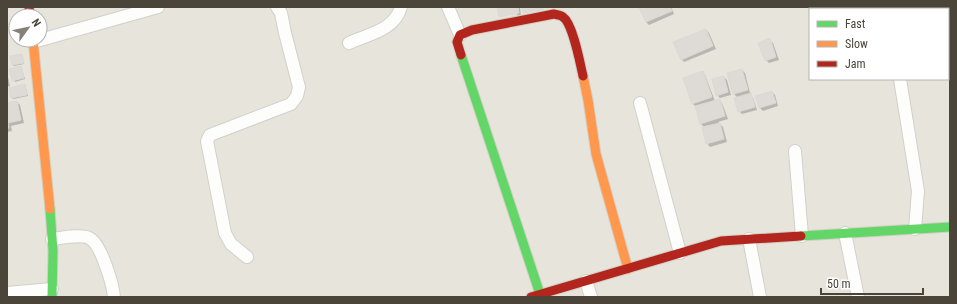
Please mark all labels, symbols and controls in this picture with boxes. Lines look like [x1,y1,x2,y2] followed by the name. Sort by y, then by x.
[8,8,48,48] north arrow
[809,8,949,80] legend
[29,16,43,29] text: N
[845,17,866,31] text: Fast
[845,37,868,51] text: Slow
[845,57,866,71] text: Jam
[821,270,923,296] scale bar
[827,277,851,291] text: 50 m

